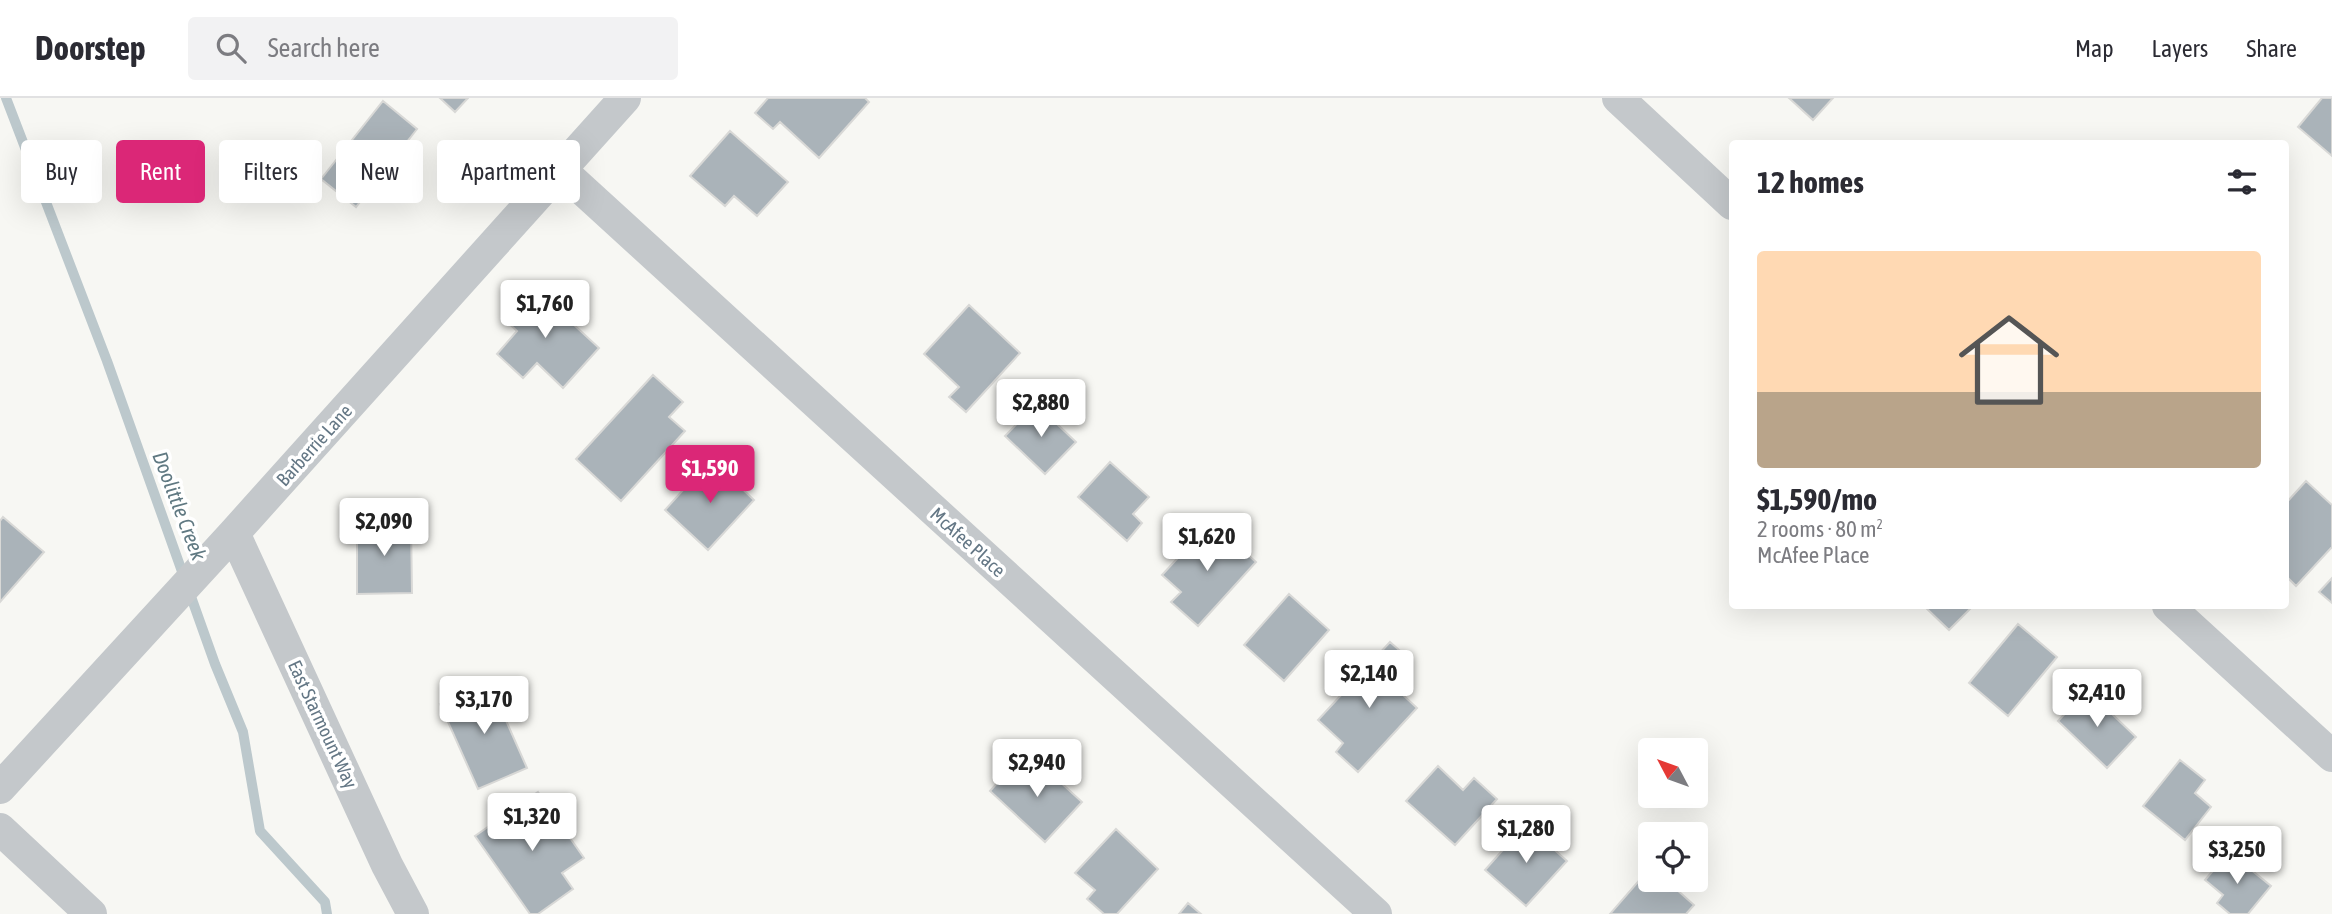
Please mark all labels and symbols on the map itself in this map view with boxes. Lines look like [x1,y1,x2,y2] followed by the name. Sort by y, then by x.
[488,280,602,340] pin: $1,760
[984,380,1098,439] pin: $2,880
[272,400,356,490] street label: Barberrie Lane
[653,446,767,505] pin: $1,590
[148,448,212,564] water label: Doolittle Creek
[327,498,441,558] pin: $2,090
[926,503,1010,581] street label: McAfee Place
[1150,514,1264,573] pin: $1,620
[1312,650,1426,710] pin: $2,140
[284,657,362,792] street label: East Starmount Way
[2040,670,2154,729] pin: $2,410
[427,676,541,736] pin: $3,170
[1638,738,1708,808] north arrow
[980,740,1094,799] pin: $2,940
[475,794,589,853] pin: $1,320
[1469,806,1583,865] pin: $1,280
[2180,826,2294,886] pin: $3,250

